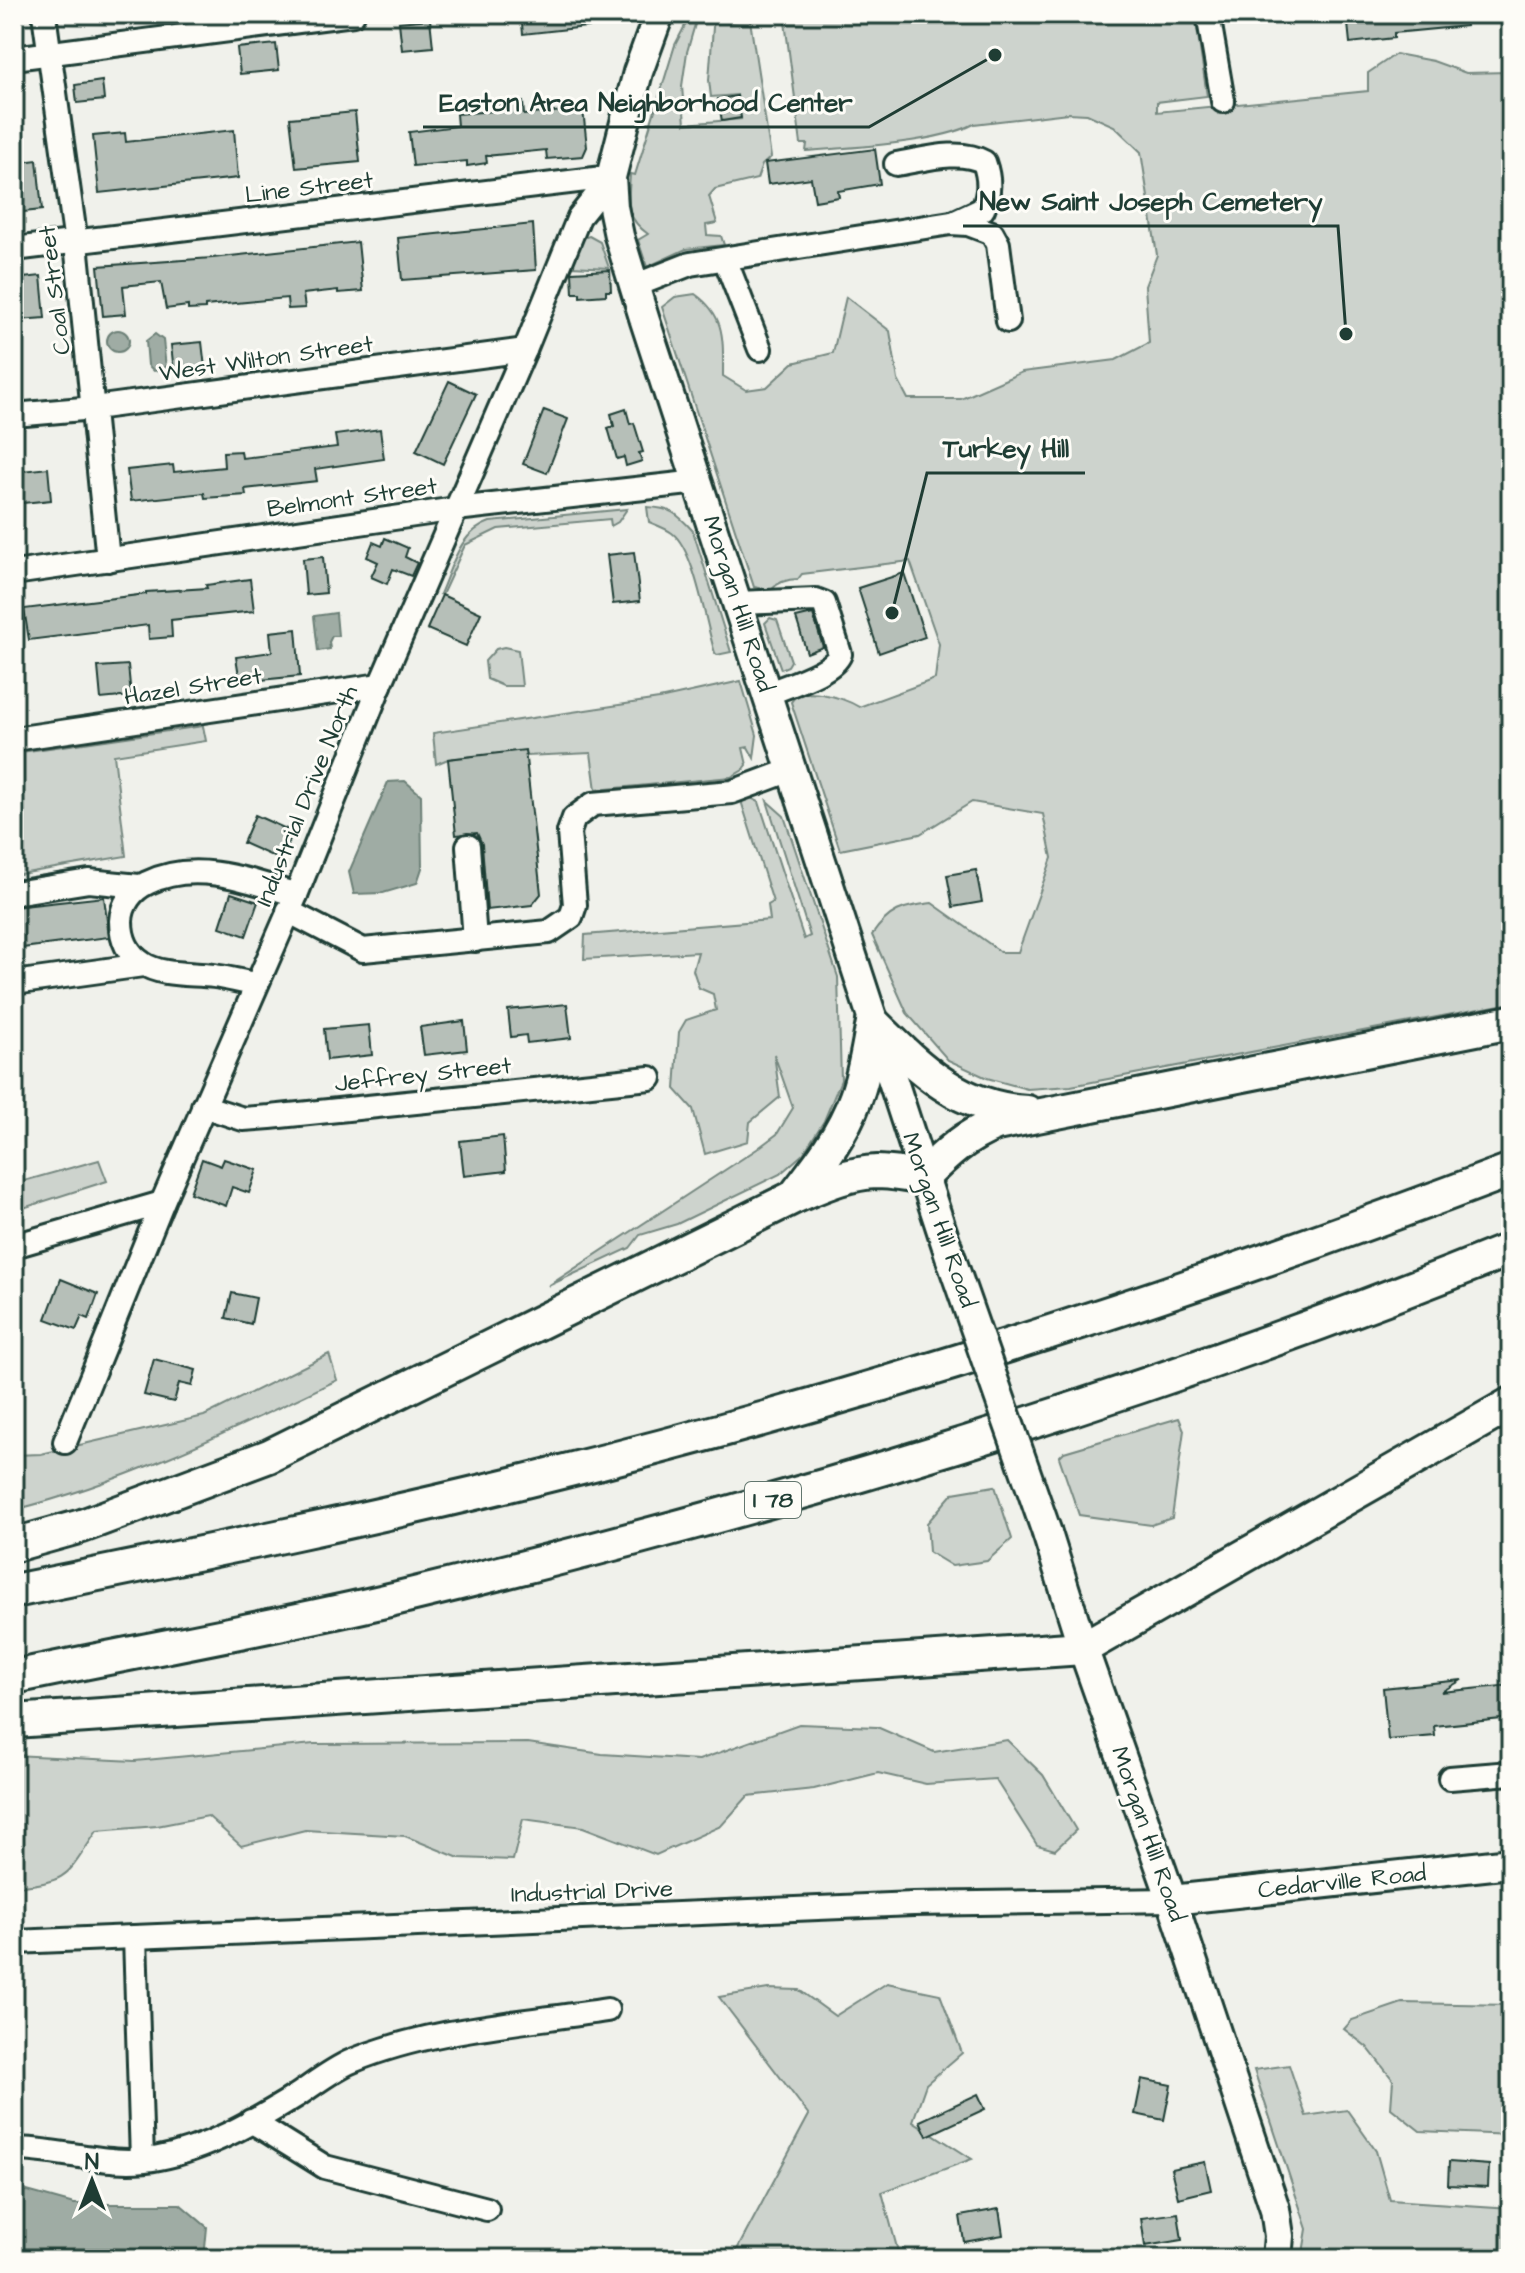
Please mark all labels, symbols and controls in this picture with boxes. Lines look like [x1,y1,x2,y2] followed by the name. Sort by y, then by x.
[423,77,869,127] callout: Easton Area Neighborhood Center
[439,85,853,124] text: Easton Area Neighborhood Center
[243,163,375,213] street label: Line Street
[963,176,1338,226] callout: New Saint Joseph Cemetery
[980,184,1323,223] text: New Saint Joseph Cemetery
[30,223,80,357] street label: Coal Street
[157,327,375,391] street label: West Wilton Street
[927,423,1085,473] callout: Turkey Hill
[942,431,1069,470] text: Turkey Hill
[265,469,439,527] street label: Belmont Street
[693,512,782,697] street label: Morgan Hill Road
[122,659,265,715] street label: Hazel Street
[247,680,367,911] street label: Industrial Drive North
[333,1049,513,1102] street label: Jeffrey Street
[892,1128,985,1312] street label: Morgan Hill Road
[745,1482,801,1518] road number: I 78
[1101,1742,1194,1926] street label: Morgan Hill Road
[1256,1856,1428,1908] street label: Cedarville Road
[510,1872,674,1912] street label: Industrial Drive
[52,2141,132,2221] north arrow
[85,2147,99,2178] text: N

